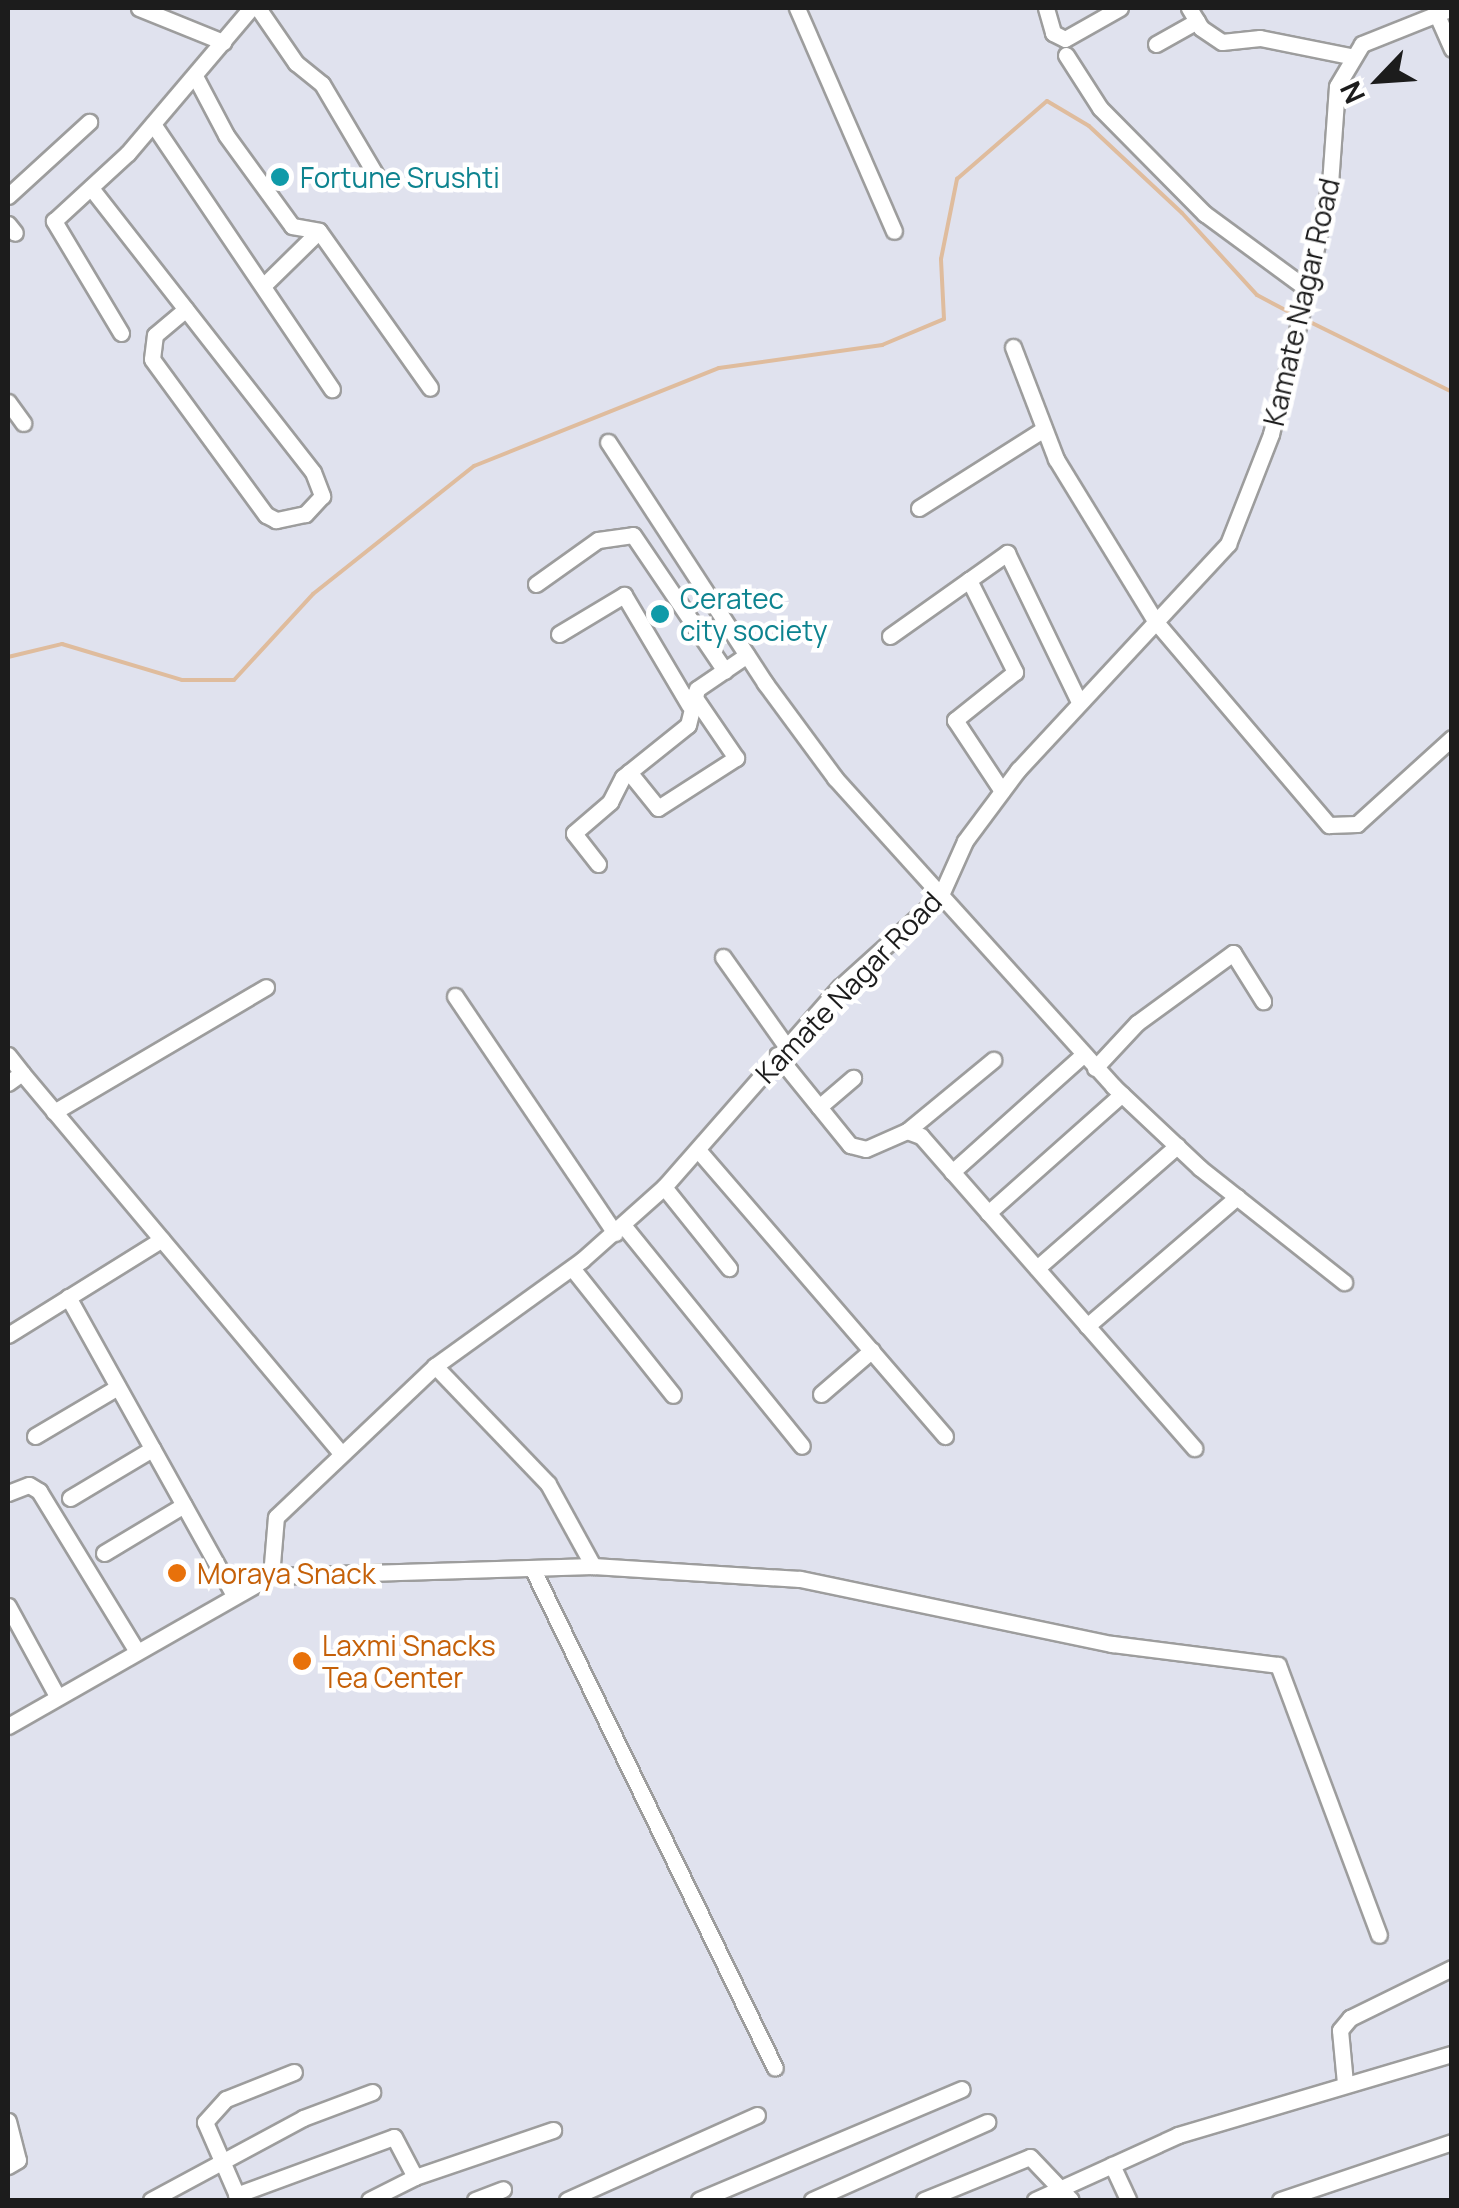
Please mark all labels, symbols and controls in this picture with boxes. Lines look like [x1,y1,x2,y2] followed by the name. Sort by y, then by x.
[1329,30,1429,130] north arrow
[1330,76,1373,110] text: N
[300,160,500,194] place label: Fortune Srushti
[269,166,291,188] marker: Fortune Srushti
[1256,175,1346,429] street label: Kamate Nagar Road
[680,581,828,647] place label: Ceratec city society
[649,603,671,625] marker: Ceratec city society
[748,884,948,1090] street label: Kamate Nagar Road
[197,1556,376,1590] place label: Moraya Snack
[166,1562,188,1584] marker: Moraya Snack
[322,1628,496,1694] place label: Laxmi Snacks Tea Center
[291,1650,313,1672] marker: Laxmi Snacks Tea Center

